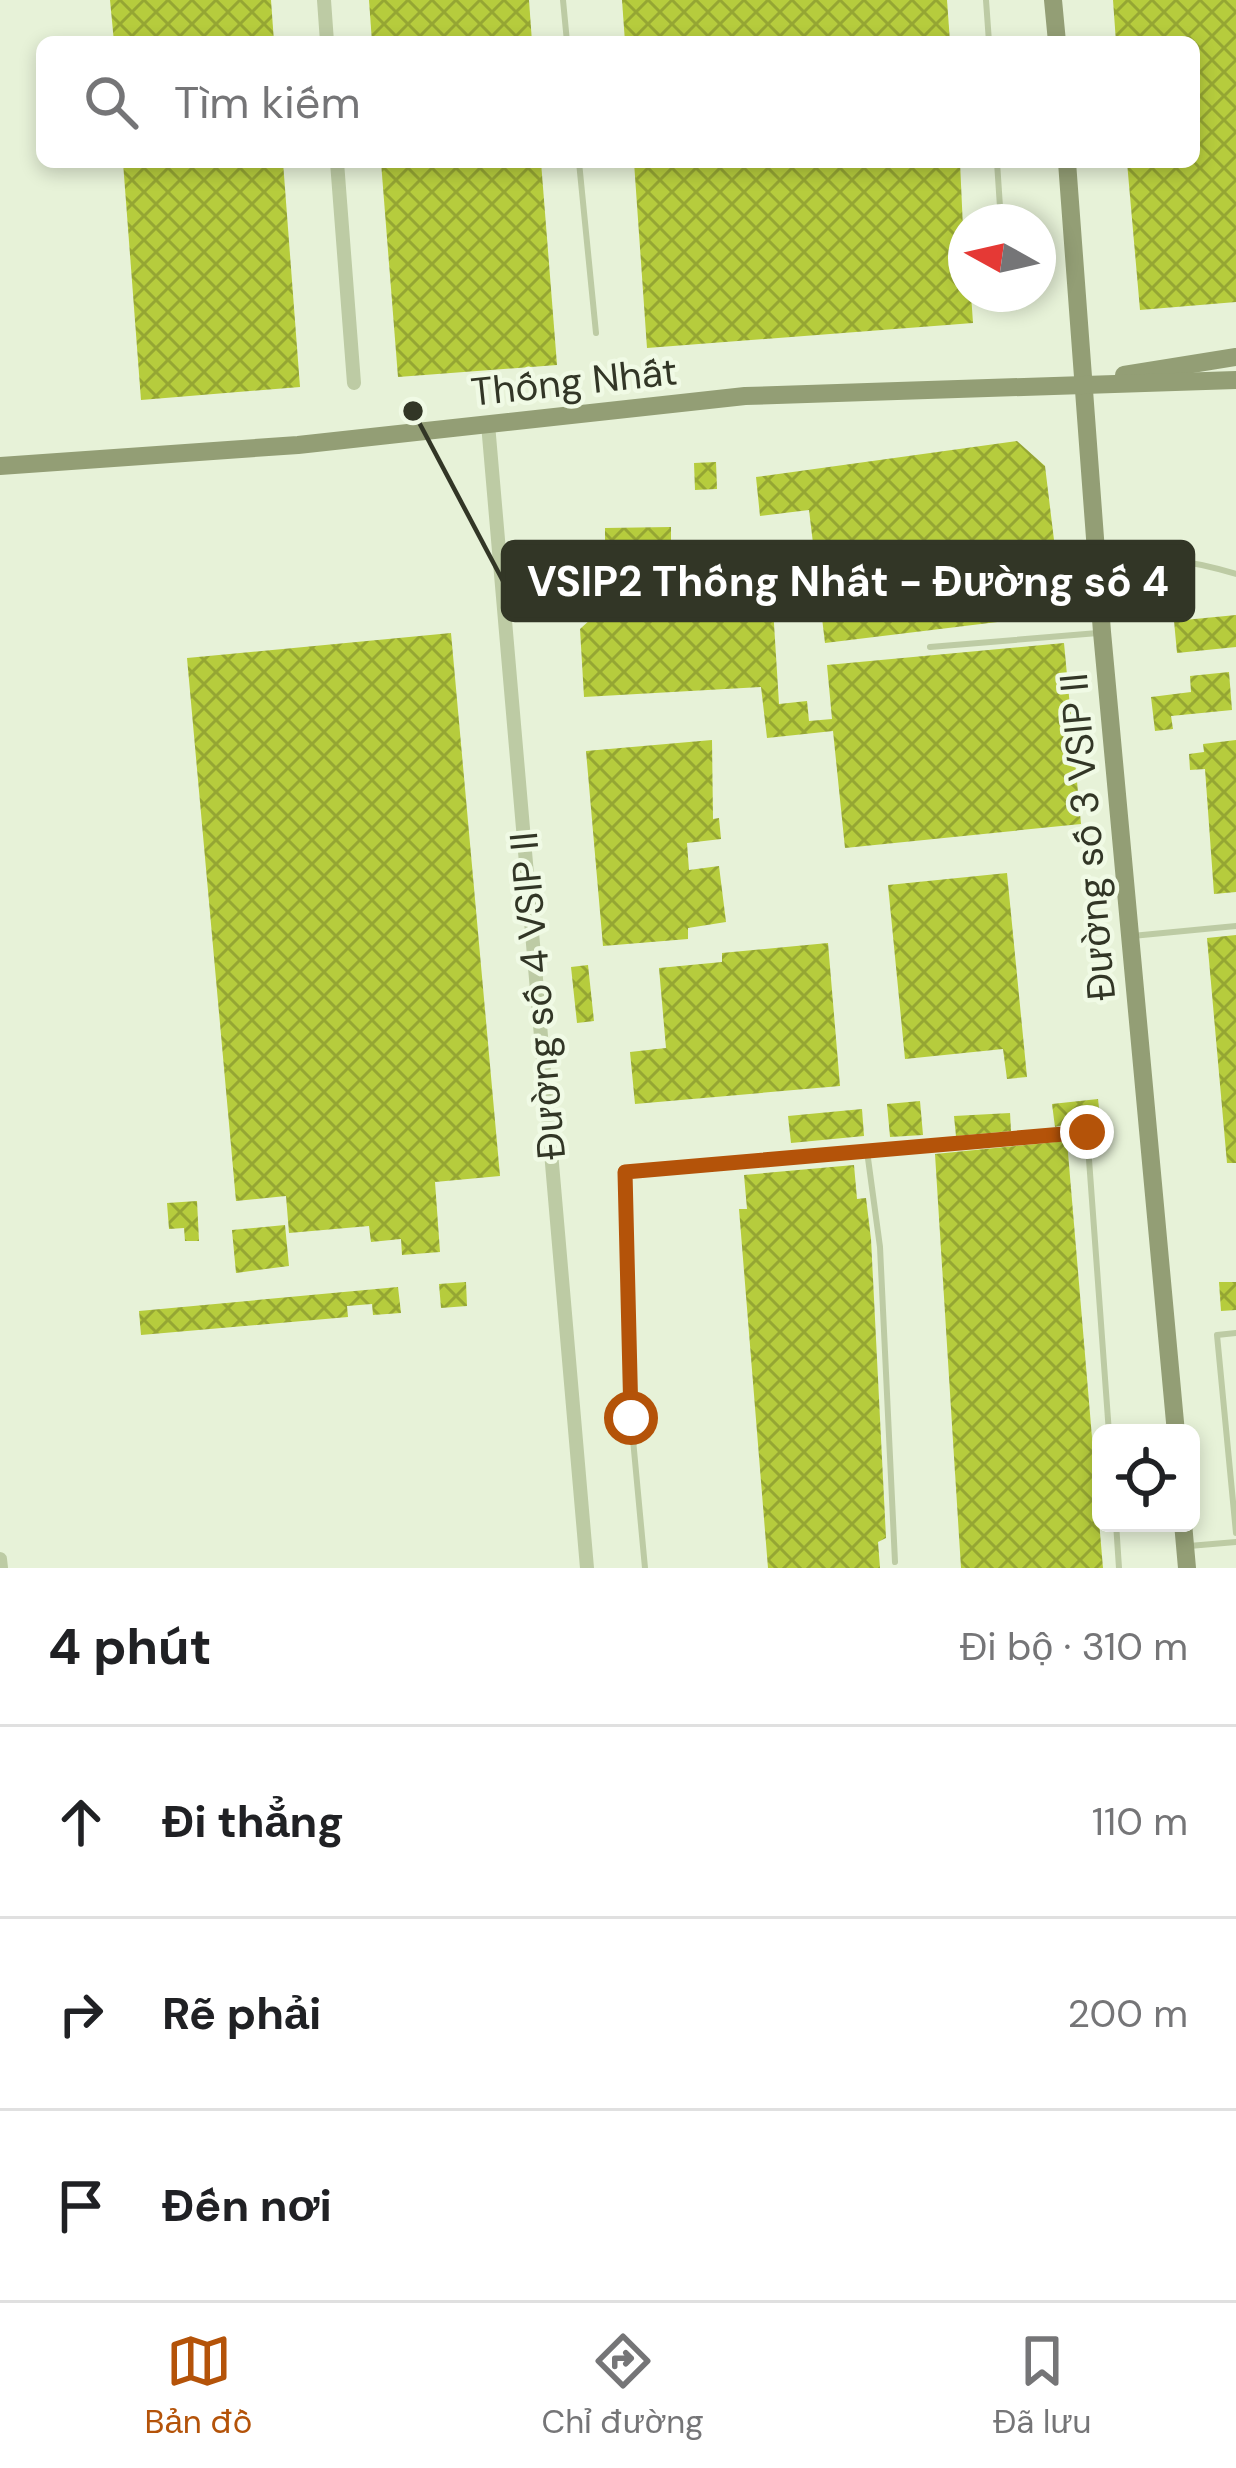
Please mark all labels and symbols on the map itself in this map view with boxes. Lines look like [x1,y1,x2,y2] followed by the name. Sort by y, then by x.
[948,204,1056,312] north arrow
[468,345,680,418] street label: Thống Nhất
[503,542,1193,620] callout: VSIP2 Thống Nhất - Đường số 4
[527,554,1169,609] text: VSIP2 Thống Nhất - Đường số 4
[1048,671,1127,1003] street label: Đường số 3 VSIP II
[498,830,577,1162] street label: Đường số 4 VSIP II
[1060,1105,1114,1159] route end
[604,1391,658,1445] route start

